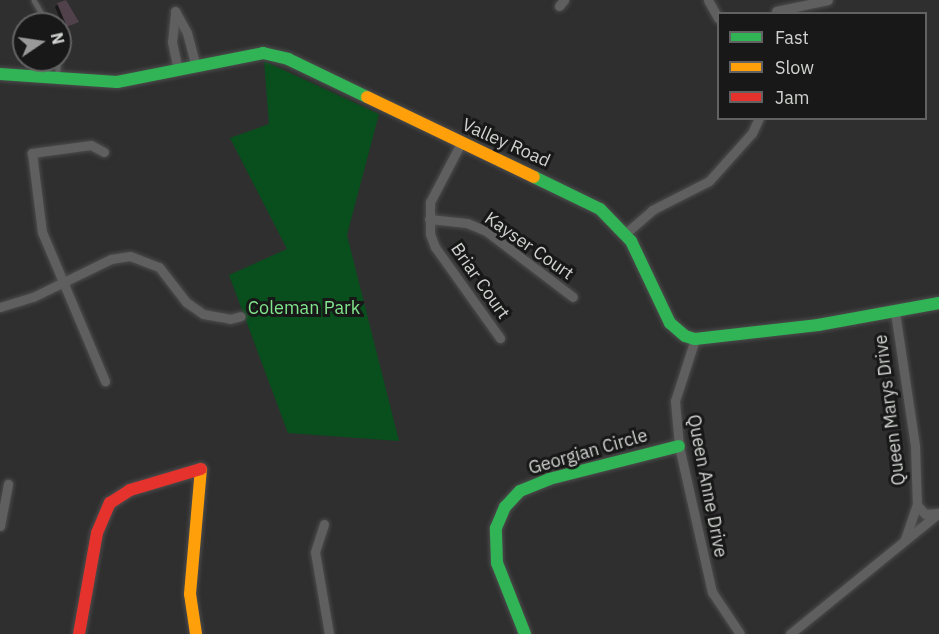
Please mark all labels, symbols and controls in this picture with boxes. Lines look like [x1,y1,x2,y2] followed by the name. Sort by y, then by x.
[12,12,72,72] north arrow
[717,12,927,120] legend
[775,26,809,49] text: Fast
[47,31,69,46] text: N
[775,56,814,79] text: Slow
[775,86,810,109] text: Jam
[459,114,553,172] street label: Valley Road
[480,207,578,285] street label: Kayser Court
[446,239,514,323] street label: Briar Court
[248,297,360,319] park label: Coleman Park
[870,333,910,487] street label: Queen Marys Drive
[683,413,731,559] street label: Queen Anne Drive
[526,425,650,479] street label: Georgian Circle

